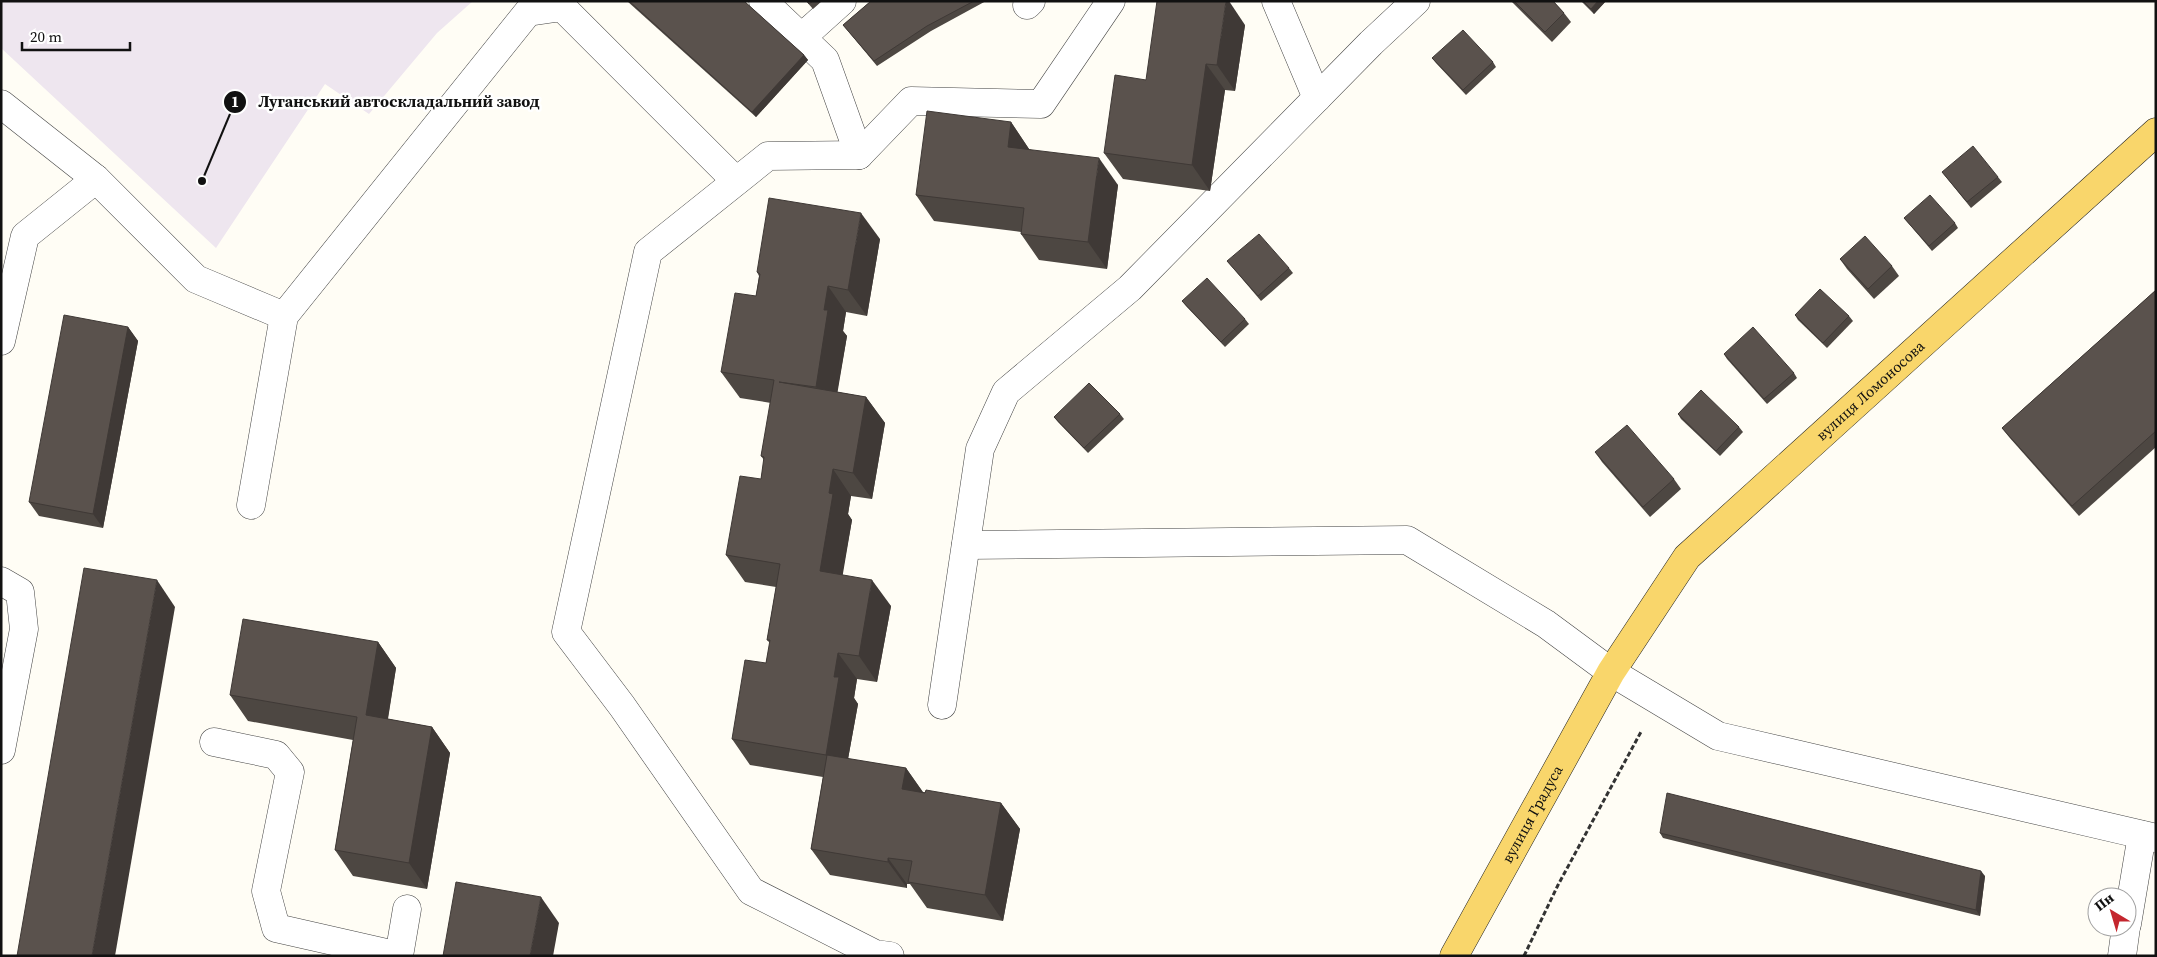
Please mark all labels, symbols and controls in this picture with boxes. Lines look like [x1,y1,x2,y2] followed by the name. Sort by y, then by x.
[22,20,130,52] scale bar
[30,26,62,47] text: 20 m
[223,86,549,117] callout: Луганський автоскладальний завод
[258,90,540,112] text: Луганський автоскладальний завод
[231,91,239,112] text: 1
[1811,335,1929,445] street label: вулиця Ломоносова
[1496,761,1568,867] street label: вулиця Градуса
[2087,887,2137,937] north arrow
[2090,888,2118,916] text: Пн

